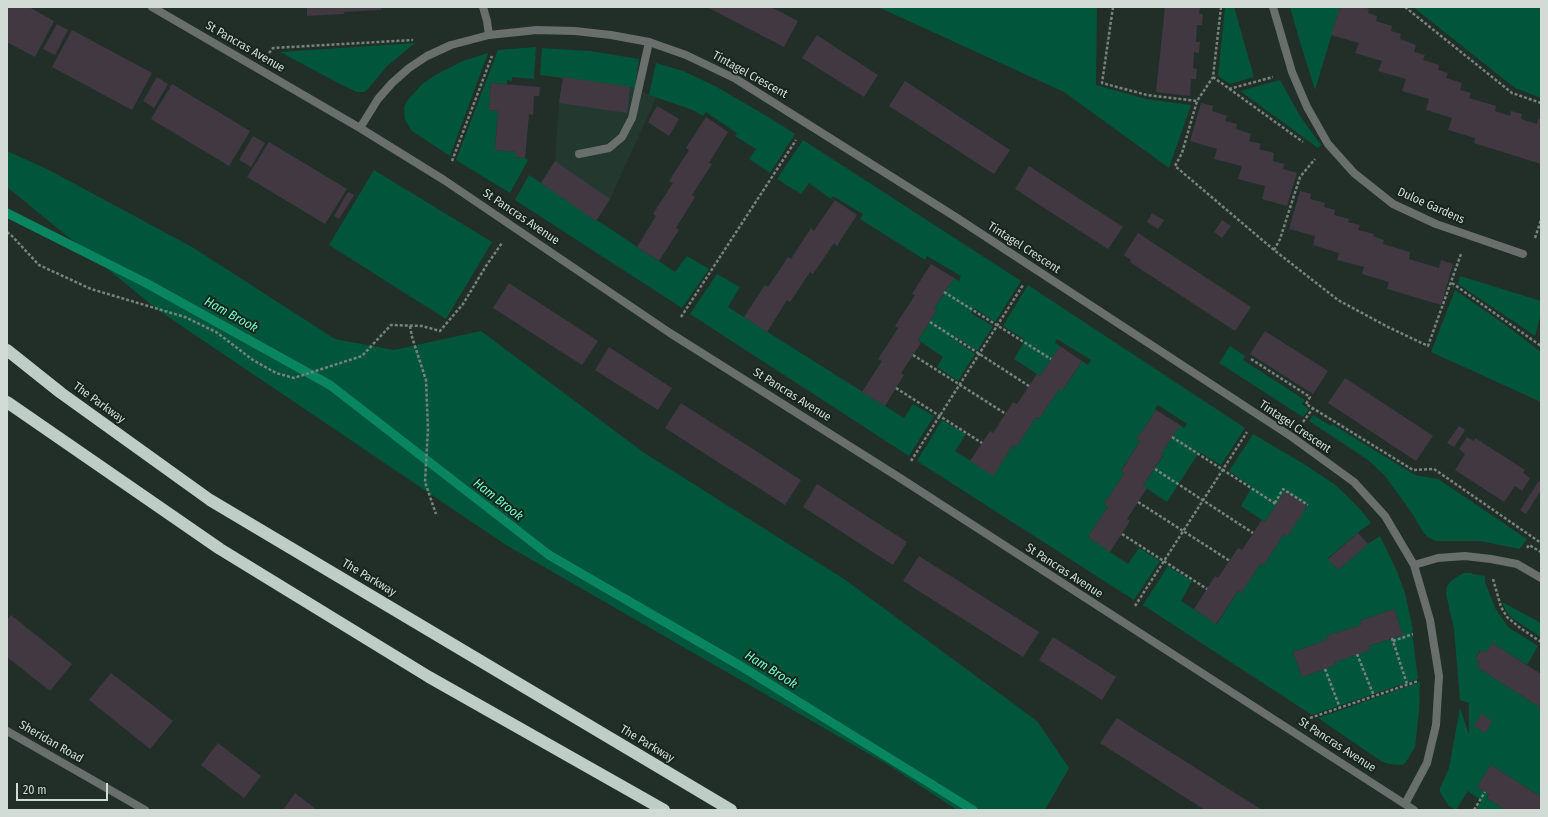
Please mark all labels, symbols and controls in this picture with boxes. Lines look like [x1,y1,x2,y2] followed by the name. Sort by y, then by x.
[203,18,287,76] street label: St Pancras Avenue
[710,48,790,102] street label: Tintagel Crescent
[1395,185,1467,227] street label: Duloe Gardens
[480,186,562,248] street label: St Pancras Avenue
[985,219,1063,277] street label: Tintagel Crescent
[201,294,261,336] water label: Ham Brook
[750,365,834,425] street label: St Pancras Avenue
[70,379,128,427] street label: The Parkway
[1256,398,1334,456] street label: Tintagel Crescent
[470,476,526,524] water label: Ham Brook
[1023,541,1105,601] street label: St Pancras Avenue
[339,556,399,600] street label: The Parkway
[742,648,800,692] water label: Ham Brook
[1296,715,1378,775] street label: St Pancras Avenue
[16,718,86,766] street label: Sheridan Road
[617,722,677,766] street label: The Parkway
[18,775,110,801] scale bar
[23,783,47,797] text: 20 m

